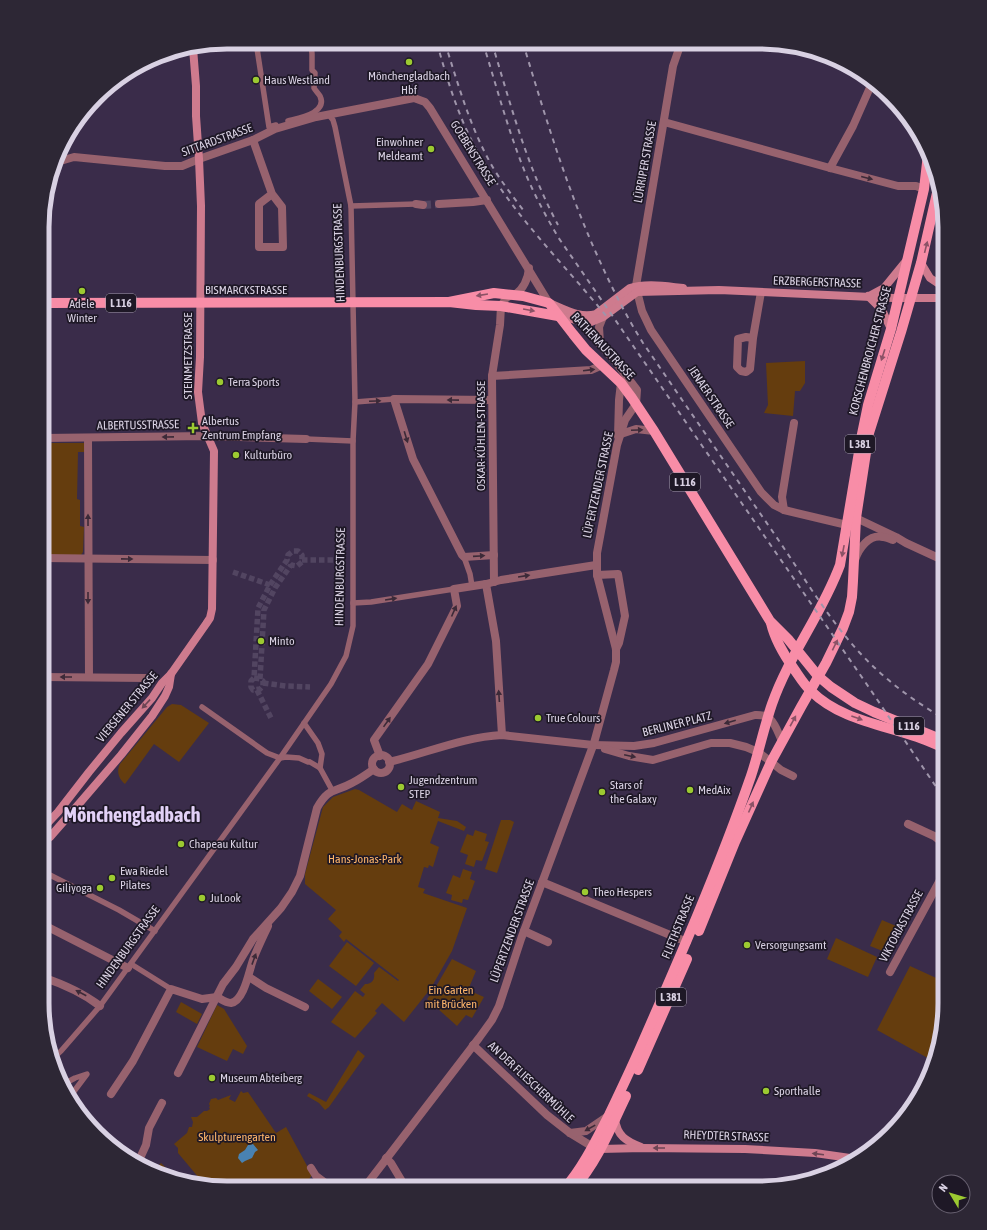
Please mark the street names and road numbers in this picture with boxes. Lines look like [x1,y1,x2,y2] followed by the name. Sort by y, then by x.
[448,118,498,188] street label: GOEBENSTRASSE
[631,120,659,204] street label: LÜRRIPER STRASSE
[180,121,254,159] street label: SITTARDSTRASSE
[330,204,348,302] street label: HINDENBURGSTRASSE
[773,273,861,291] street label: ERZBERGERSTRASSE
[205,283,287,297] street label: BISMARCKSTRASSE
[846,285,894,417] street label: KORSCHENBROICHER STRASSE
[106,294,136,312] road number: L 116
[568,310,638,382] street label: RATHENAUSTRASSE
[181,313,195,399] street label: STEINMETZSTRASSE
[685,363,737,431] street label: JENAER STRASSE
[474,381,488,491] street label: OSKAR-KÜHLEN-STRASSE
[97,417,179,433] street label: ALBERTUSSTRASSE
[580,431,616,539] street label: LÜPERTZENDER STRASSE
[845,435,875,453] road number: L 381
[670,473,700,491] road number: L 116
[332,528,348,626] street label: HINDENBURGSTRASSE
[94,669,160,745] street label: VIERSENER STRASSE
[641,708,714,739] street label: BERLINER PLATZ
[894,717,924,735] road number: L 116
[487,878,537,984] street label: LÜPERTZENDER STRASSE
[876,888,926,964] street label: VIKTORIASTRASSE
[659,893,697,961] street label: FLIETHSTRASSE
[93,903,163,991] street label: HINDENBURGSTRASSE
[656,988,686,1006] road number: L 381
[485,1039,577,1125] street label: AN DER FLIESCHERMÜHLE
[683,1128,769,1144] street label: RHEYDTER STRASSE

